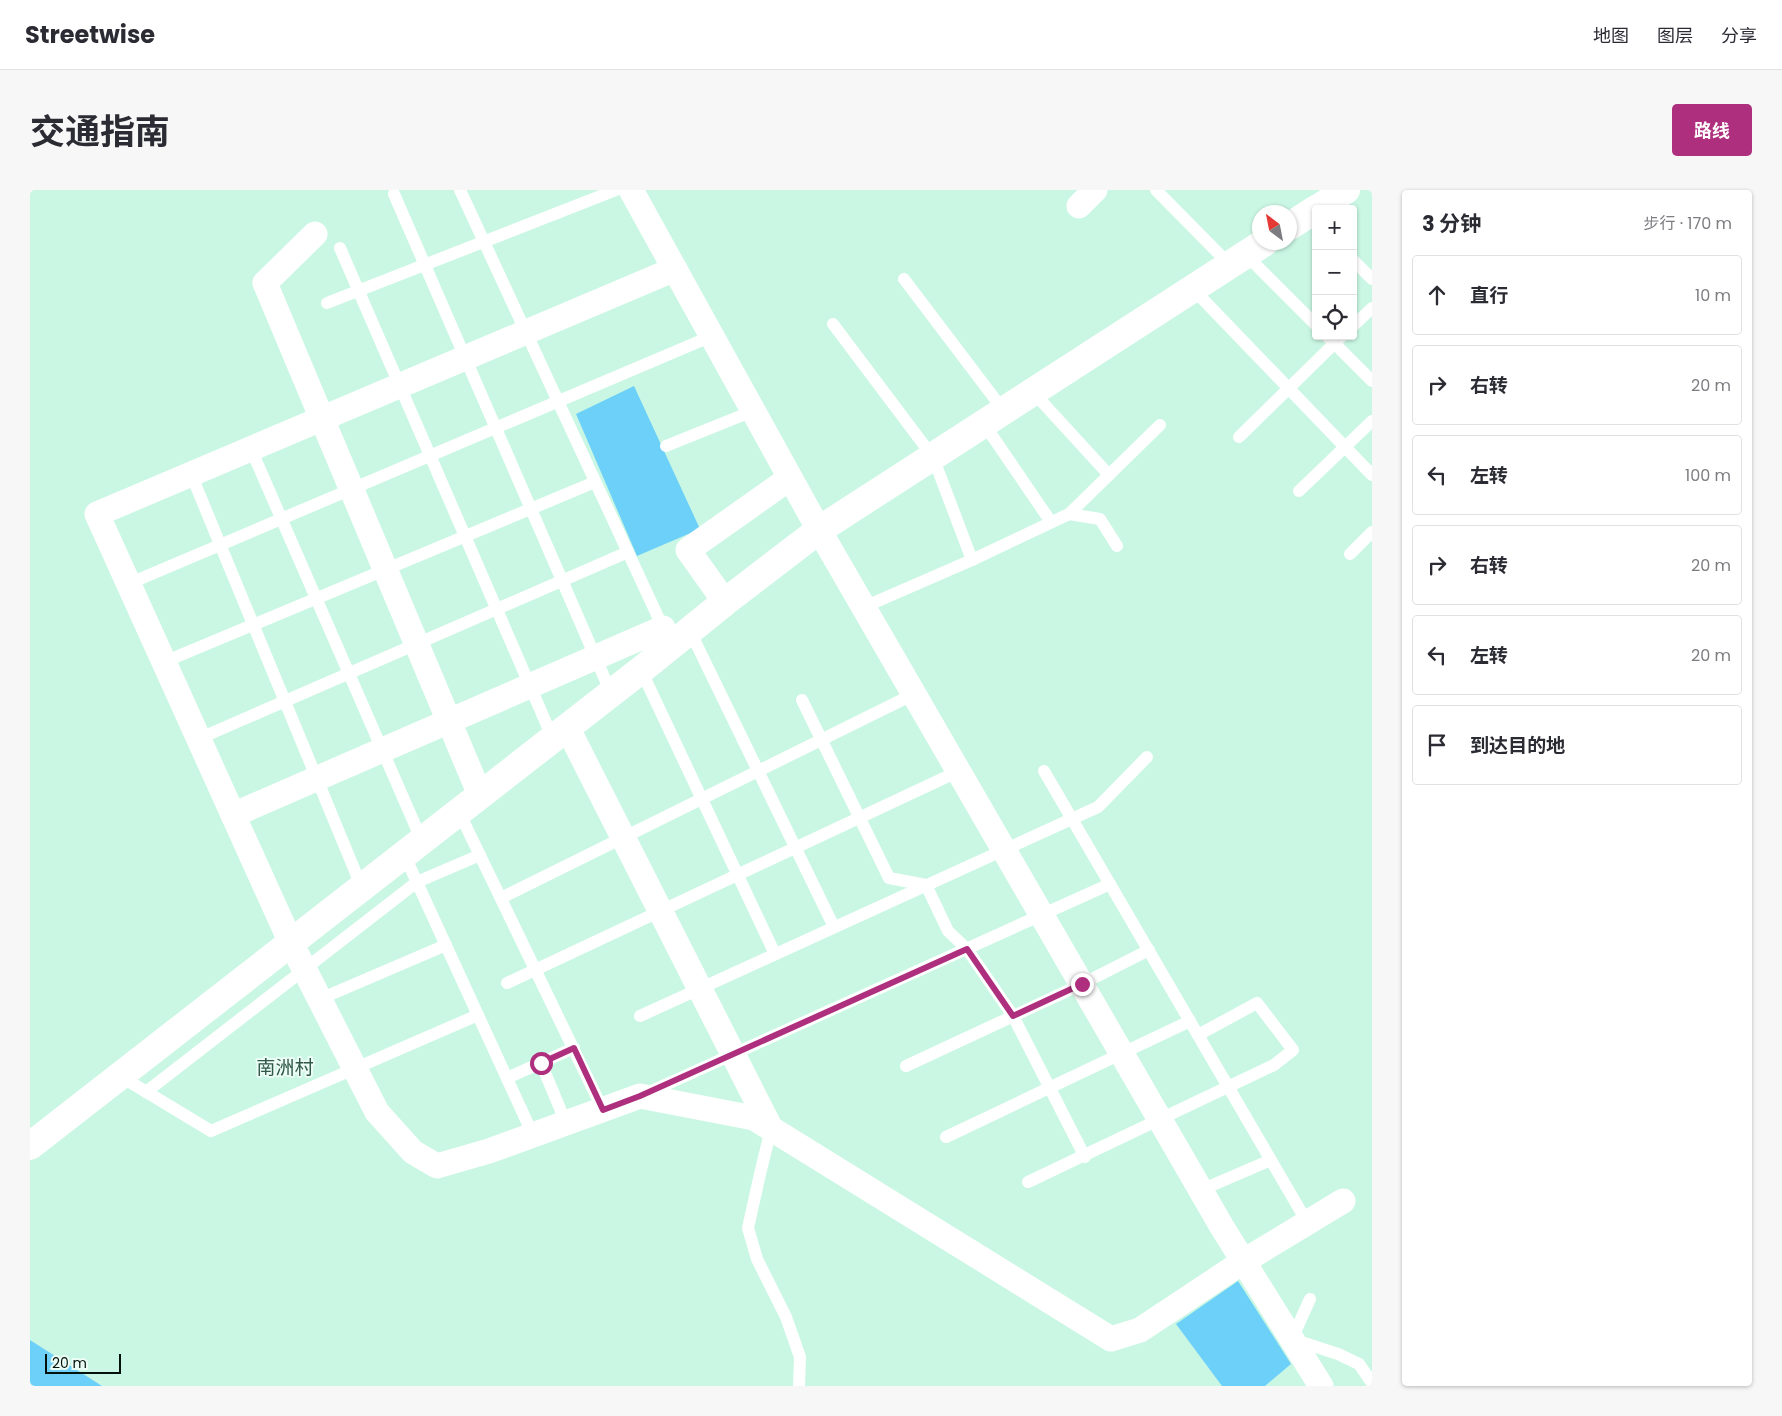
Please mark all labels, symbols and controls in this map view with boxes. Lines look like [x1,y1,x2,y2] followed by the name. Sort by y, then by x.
[25,18,155,51] text: Streetwise
[1593,23,1629,48] text: 地图
[1657,23,1693,48] text: 图层
[1721,23,1757,48] text: 分享
[1672,104,1752,156] button: 路线
[30,107,170,156] text: 交通指南
[1252,205,1297,250] north arrow
[1312,205,1357,340] map controls
[1312,205,1357,250] button: +
[1422,209,1481,238] text: 3 分钟
[1643,212,1732,235] text: 步行 · 170 m
[1312,250,1357,295] button: −
[1423,281,1451,309] icon: ahead
[1470,282,1508,309] text: 直行
[1695,284,1731,307] text: 10 m
[1312,295,1357,340] button: locate
[1423,371,1451,399] icon: right
[1470,372,1508,399] text: 右转
[1691,374,1731,397] text: 20 m
[1423,461,1451,489] icon: left
[1470,462,1508,489] text: 左转
[1685,464,1731,487] text: 100 m
[1423,551,1451,579] icon: right
[1470,552,1508,579] text: 右转
[1691,554,1731,577] text: 20 m
[1423,641,1451,669] icon: left
[1470,642,1508,669] text: 左转
[1691,644,1731,667] text: 20 m
[1423,731,1451,759] icon: arrive
[1470,732,1565,759] text: 到达目的地
[1071,973,1094,996] route end
[530,1052,553,1075] route start
[256,1054,314,1081] district label: 南洲村
[45,1351,121,1374] scale bar
[52,1353,87,1373] text: 20 m

